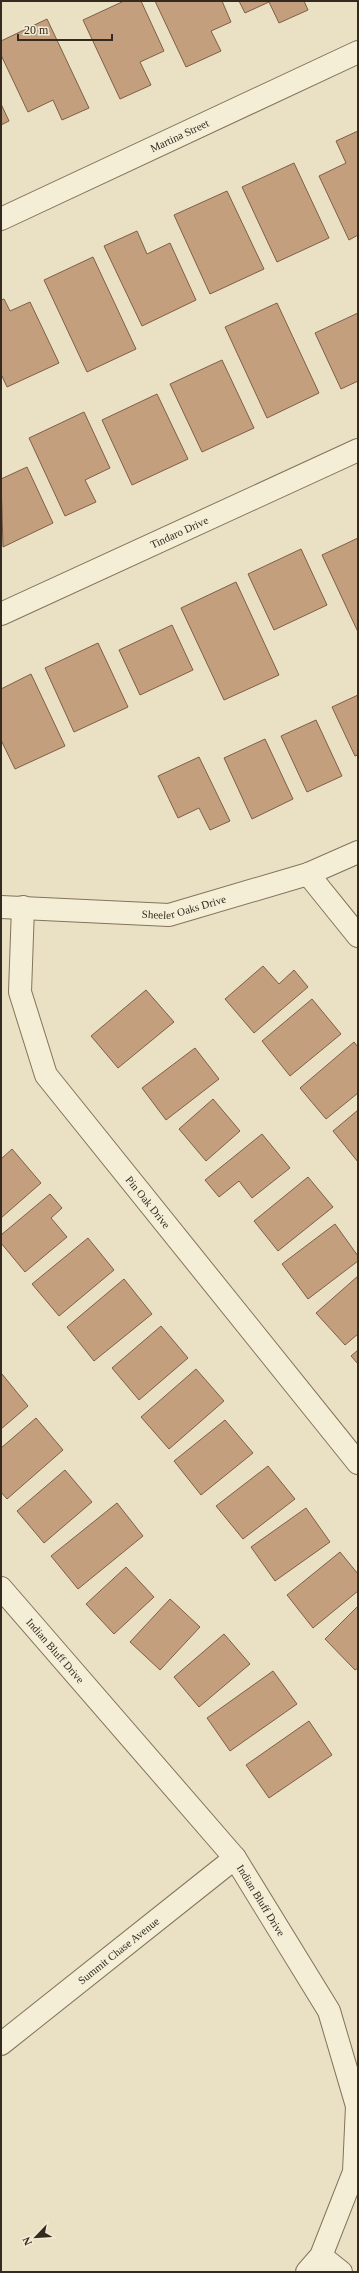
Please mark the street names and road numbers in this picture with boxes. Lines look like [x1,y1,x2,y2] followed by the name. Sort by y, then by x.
[148,117,211,154] street label: Martina Street
[148,514,210,551] street label: Tindaro Drive
[141,893,227,921] street label: Sheeler Oaks Drive
[124,1173,173,1231] street label: Pin Oak Drive
[24,1616,87,1686] street label: Indian Bluff Drive
[235,1862,288,1938] street label: Indian Bluff Drive
[76,1915,161,1987] street label: Summit Chase Avenue

